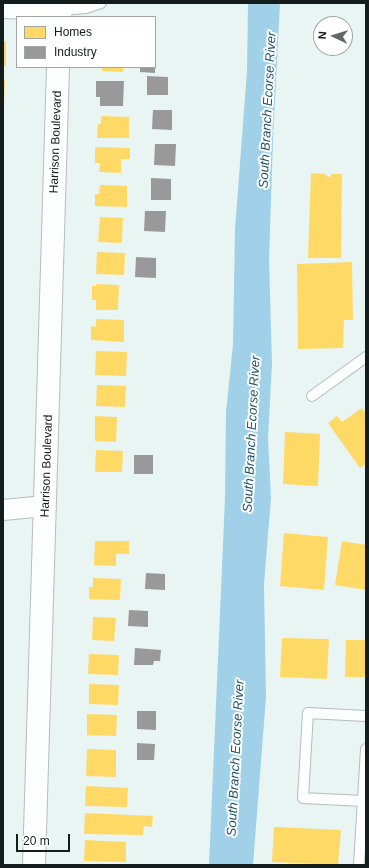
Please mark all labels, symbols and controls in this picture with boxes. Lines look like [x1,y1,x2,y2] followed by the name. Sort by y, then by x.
[16,16,156,68] legend
[313,16,353,56] north arrow
[54,25,92,39] text: Homes
[256,31,280,189] water label: South Branch Ecorse River
[316,31,328,40] text: N
[54,45,97,59] text: Industry
[47,90,65,194] street label: Harrison Boulevard
[240,355,264,513] water label: South Branch Ecorse River
[38,414,56,518] street label: Harrison Boulevard
[224,679,248,837] water label: South Branch Ecorse River
[18,826,72,852] scale bar
[23,834,50,848] text: 20 m

